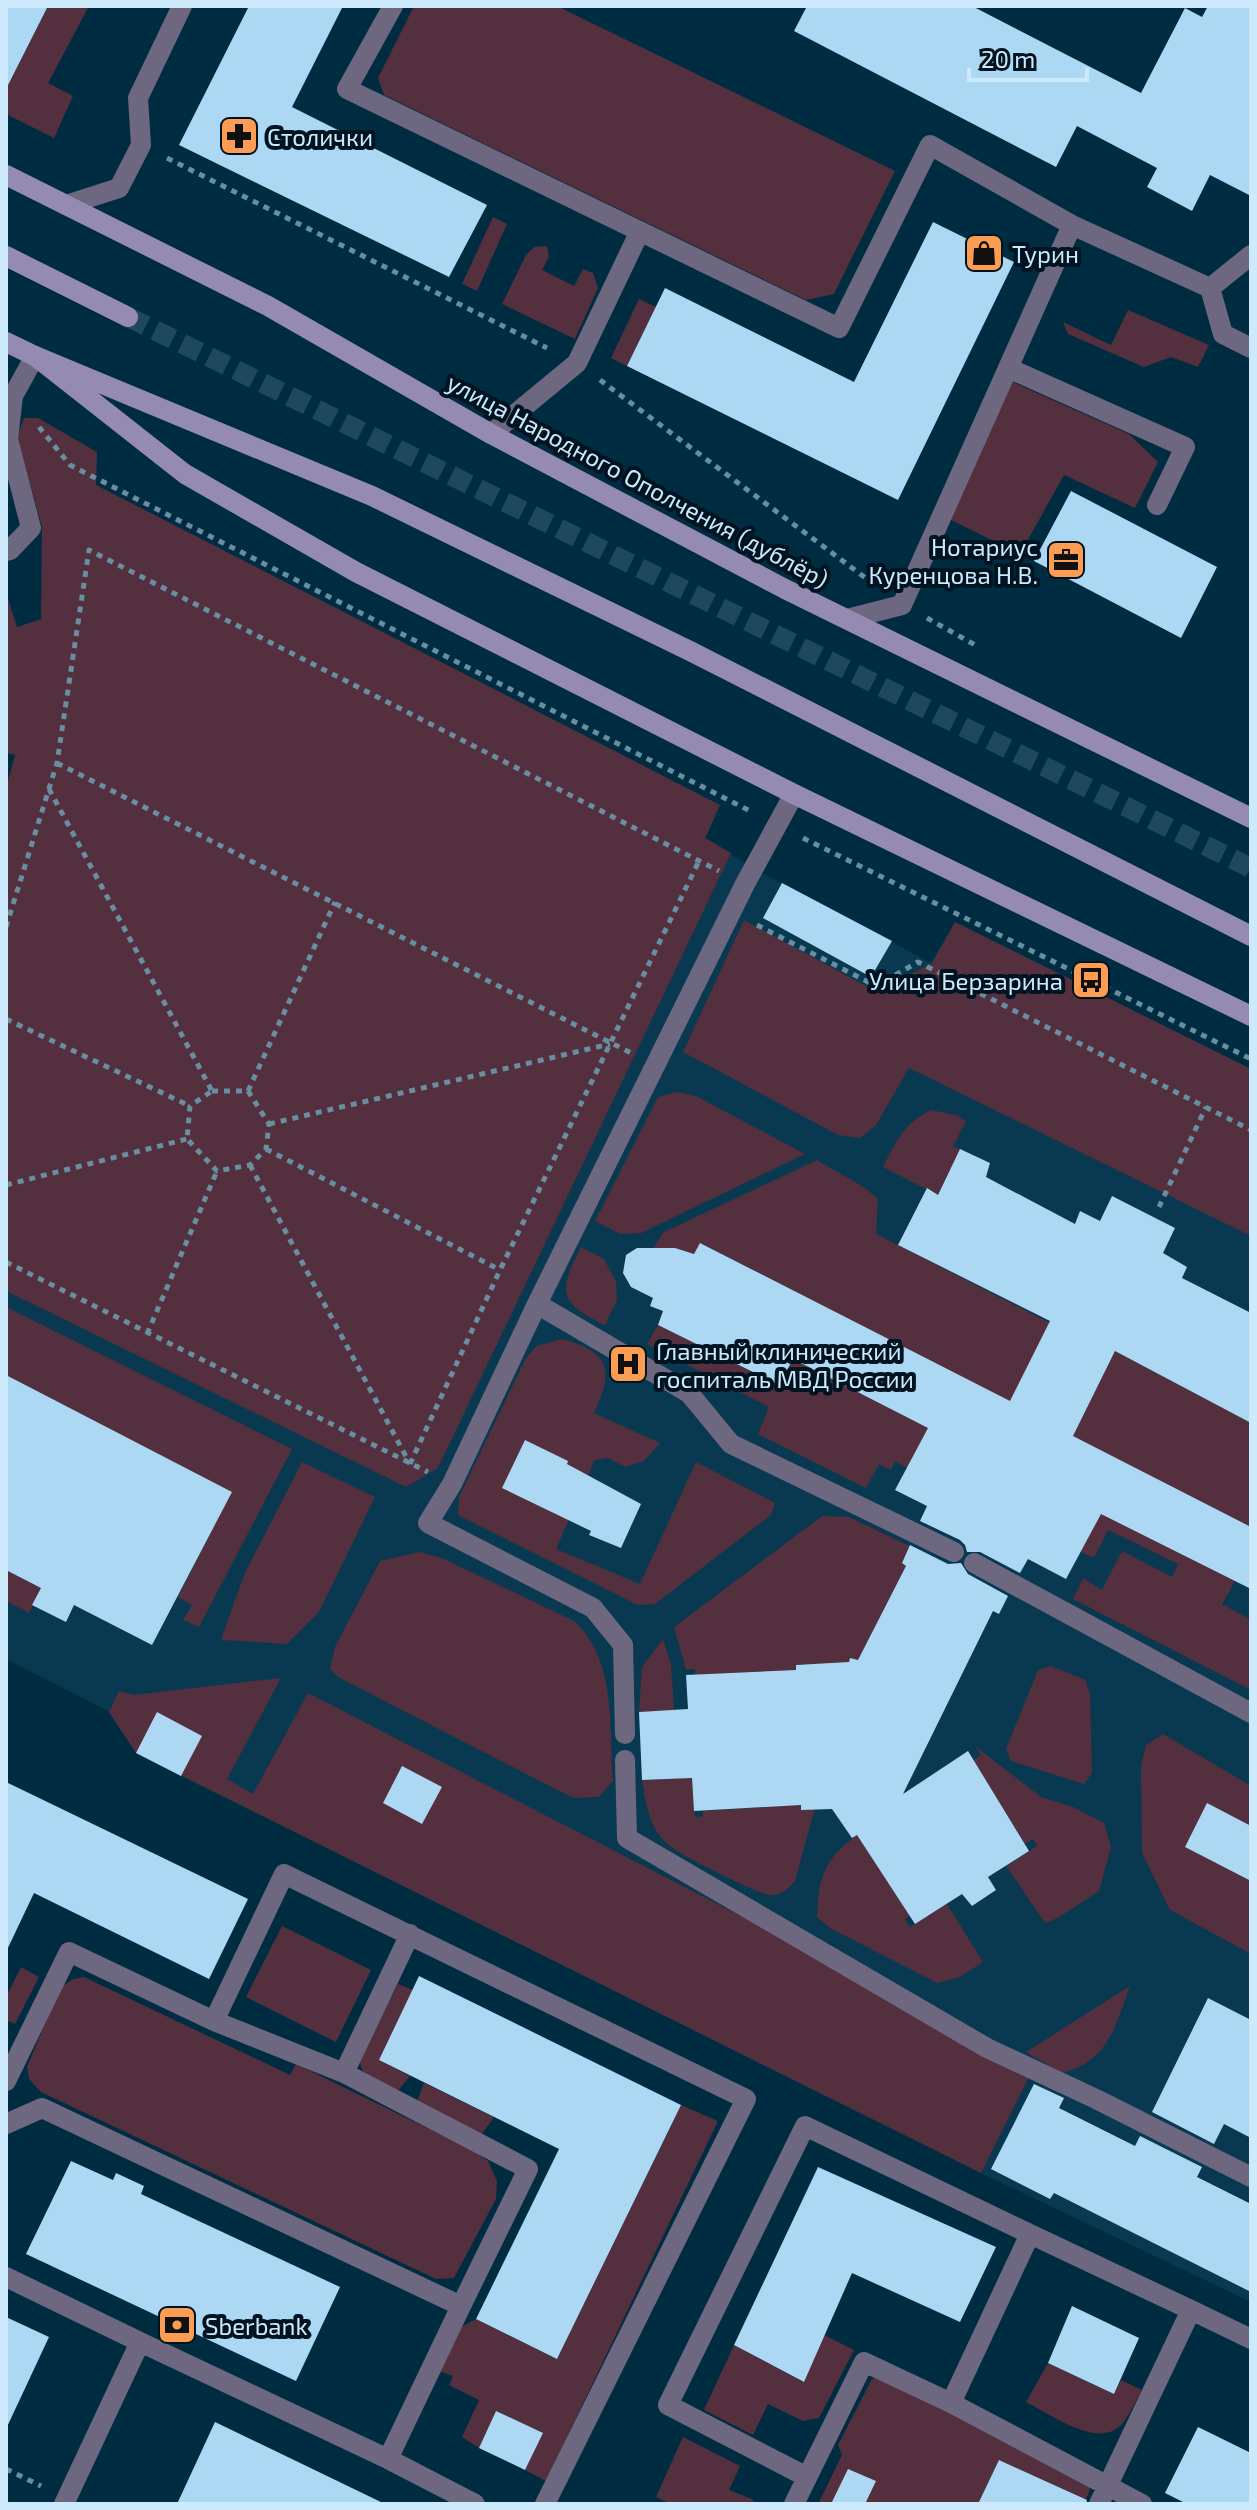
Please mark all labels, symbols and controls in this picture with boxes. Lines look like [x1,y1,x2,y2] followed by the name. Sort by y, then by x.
[969,32,1087,82] scale bar
[981,44,1035,73] text: 20 m
[218,115,260,157] pharmacy icon: Столички
[267,122,373,151] place label: Столички
[963,232,1005,274] shop icon: Турин
[1012,239,1079,269] place label: Турин
[442,367,834,594] street label: улица Народного Ополчения (дублёр)
[869,532,1038,590] place label: Нотариус Куренцова Н.В.
[1045,539,1087,581] office icon: Нотариус Куренцова Н.В.
[1070,959,1112,1001] bus stop icon: Улица Берзарина
[869,966,1063,995] place label: Улица Берзарина
[656,1336,914,1393] place label: Главный клинический госпиталь МВД России
[607,1343,649,1385] hospital icon: Главный клинический госпиталь МВД России
[156,2304,198,2346] bank icon: Sberbank
[205,2311,308,2340] place label: Sberbank

